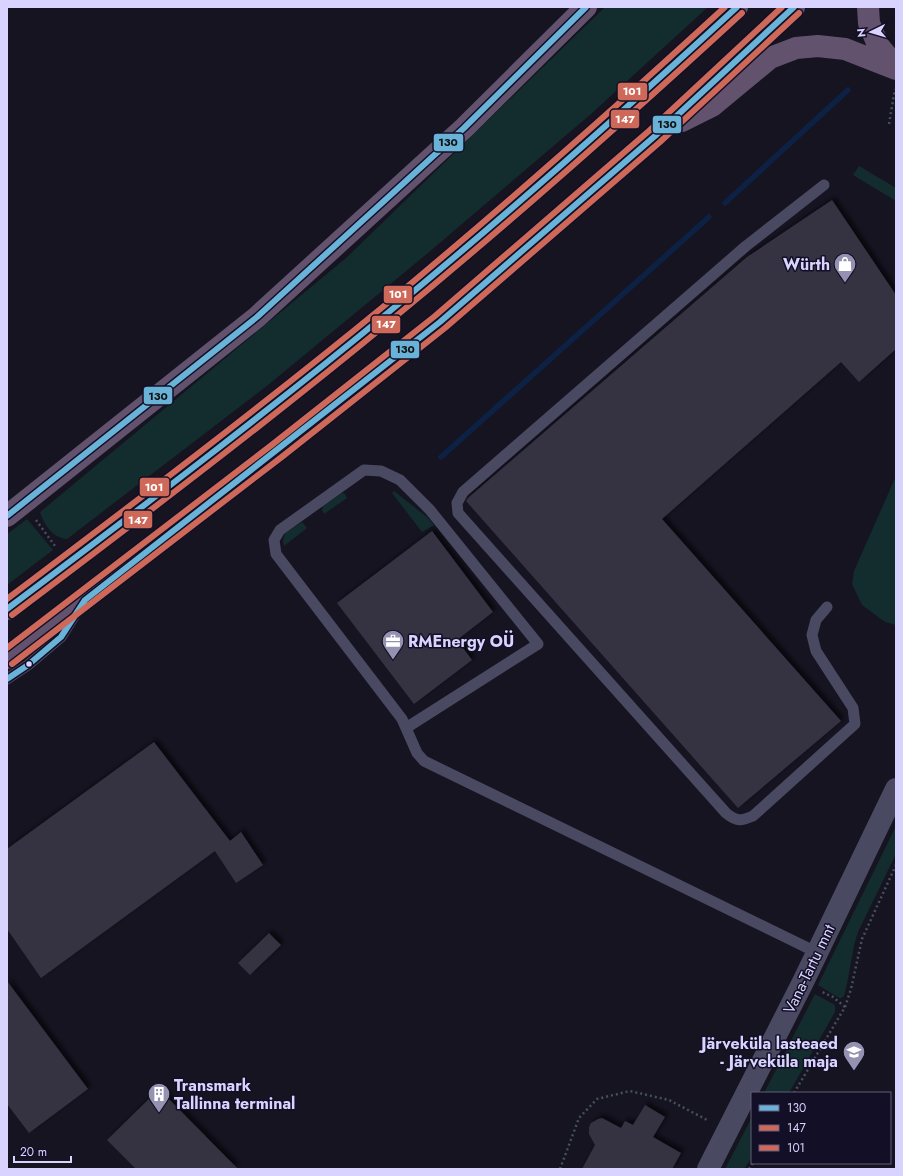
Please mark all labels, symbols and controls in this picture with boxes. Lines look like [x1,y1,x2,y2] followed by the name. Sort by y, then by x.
[851,12,891,52] north arrow
[853,28,869,38] text: N
[617,82,648,101] line badge: 101
[623,83,641,99] text: 101
[610,109,640,129] line badge: 147
[615,111,635,127] text: 147
[652,115,682,134] line badge: 130
[657,116,677,132] text: 130
[433,133,464,152] line badge: 130
[438,134,458,150] text: 130
[832,251,858,284] shop icon: Würth
[783,253,830,276] place label: Würth
[383,285,413,304] line badge: 101
[389,286,407,302] text: 101
[371,315,401,334] line badge: 147
[376,316,396,332] text: 147
[390,340,420,359] line badge: 130
[395,341,415,357] text: 130
[143,386,173,405] line badge: 130
[148,388,168,404] text: 130
[139,477,170,497] line badge: 101
[145,479,163,495] text: 101
[123,510,153,529] line badge: 147
[128,512,148,528] text: 147
[380,628,406,661] office icon: RMEnergy OÜ
[408,630,514,653] place label: RMEnergy OÜ
[24,659,34,669] unlabelled marker
[777,920,841,1018] street label: Vana-Tartu mnt
[698,1032,838,1073] place label: Järveküla lasteaed - Järveküla maja
[841,1039,867,1072] school or university icon: Järveküla lasteaed - Järveküla maja
[174,1074,295,1115] place label: Transmark Tallinna terminal
[146,1081,172,1114] building icon: Transmark Tallinna terminal
[751,1092,891,1164] legend
[787,1099,806,1117] text: 130
[787,1119,806,1137] text: 147
[14,1138,71,1164] scale bar
[787,1139,805,1157] text: 101
[20,1143,47,1161] text: 20 m

